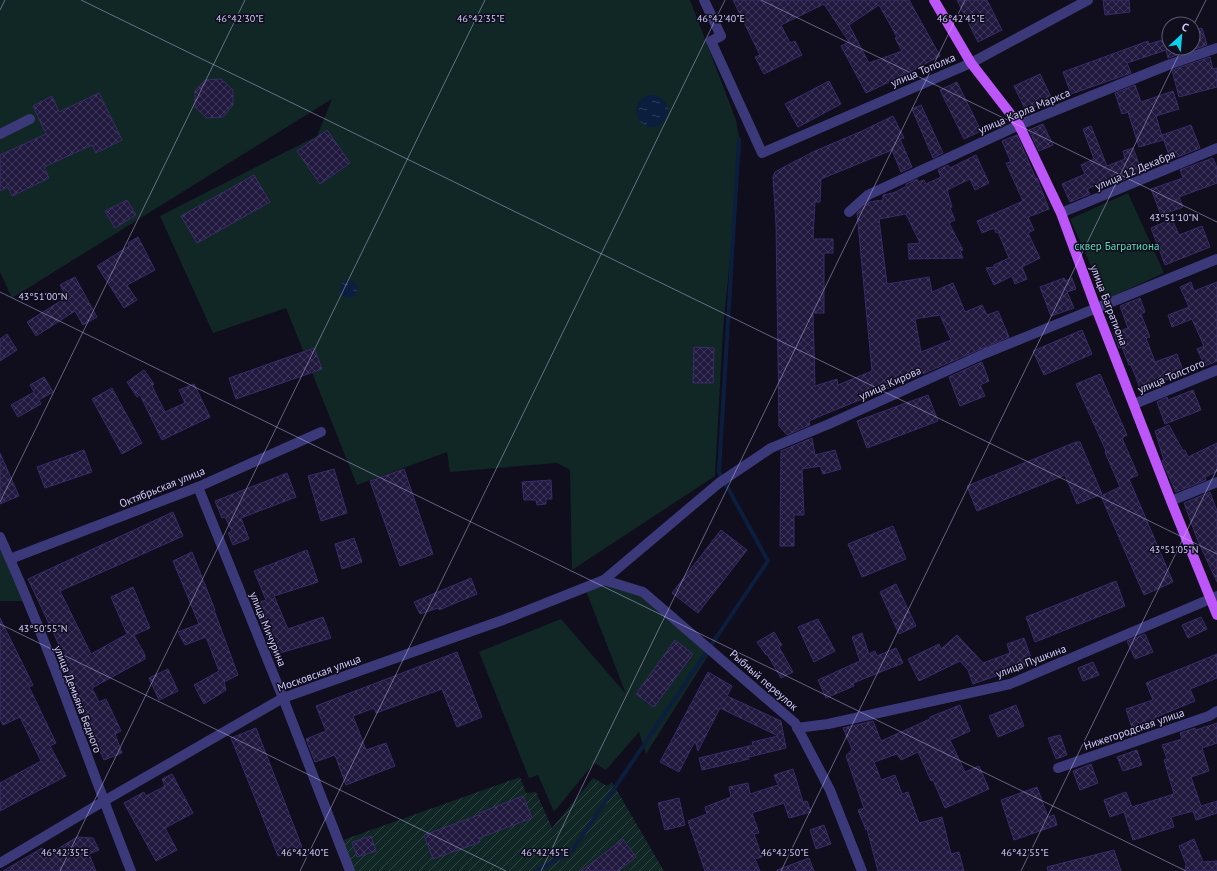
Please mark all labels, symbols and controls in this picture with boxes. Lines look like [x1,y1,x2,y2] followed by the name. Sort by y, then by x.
[216,12,264,25] text: 46°42'30"E
[457,12,505,25] text: 46°42'35"E
[697,12,745,25] text: 46°42'40"E
[937,12,985,25] text: 46°42'45"E
[1161,16,1201,56] north arrow
[1180,19,1191,35] text: С
[888,50,958,90] street label: улица Тополка
[976,85,1072,137] street label: улица Карла Маркса
[1093,147,1177,193] street label: улица 12 Декабря
[1149,211,1199,224] text: 43°51'10"N
[1075,239,1159,253] park label: сквер Багратиона
[1087,263,1131,347] street label: улица Багратиона
[18,290,68,303] text: 43°51'00"N
[1135,356,1207,396] street label: улица Толстого
[857,363,923,403] street label: улица Кирова
[117,463,207,511] street label: Октябрьская улица
[1149,543,1199,556] text: 43°51'05"N
[247,590,289,668] street label: улица Мичурина
[18,622,68,635] text: 43°50'55"N
[994,641,1068,681] street label: улица Пушкина
[51,643,105,755] street label: улица Демьяна Бедного
[727,647,801,714] street label: Рыбный переулок
[275,651,363,695] street label: Московская улица
[1082,705,1186,753] street label: Нижегородская улица
[41,846,89,859] text: 46°42'35"E
[281,846,329,859] text: 46°42'40"E
[521,846,569,859] text: 46°42'45"E
[761,846,809,859] text: 46°42'50"E
[1001,846,1049,859] text: 46°42'55"E

